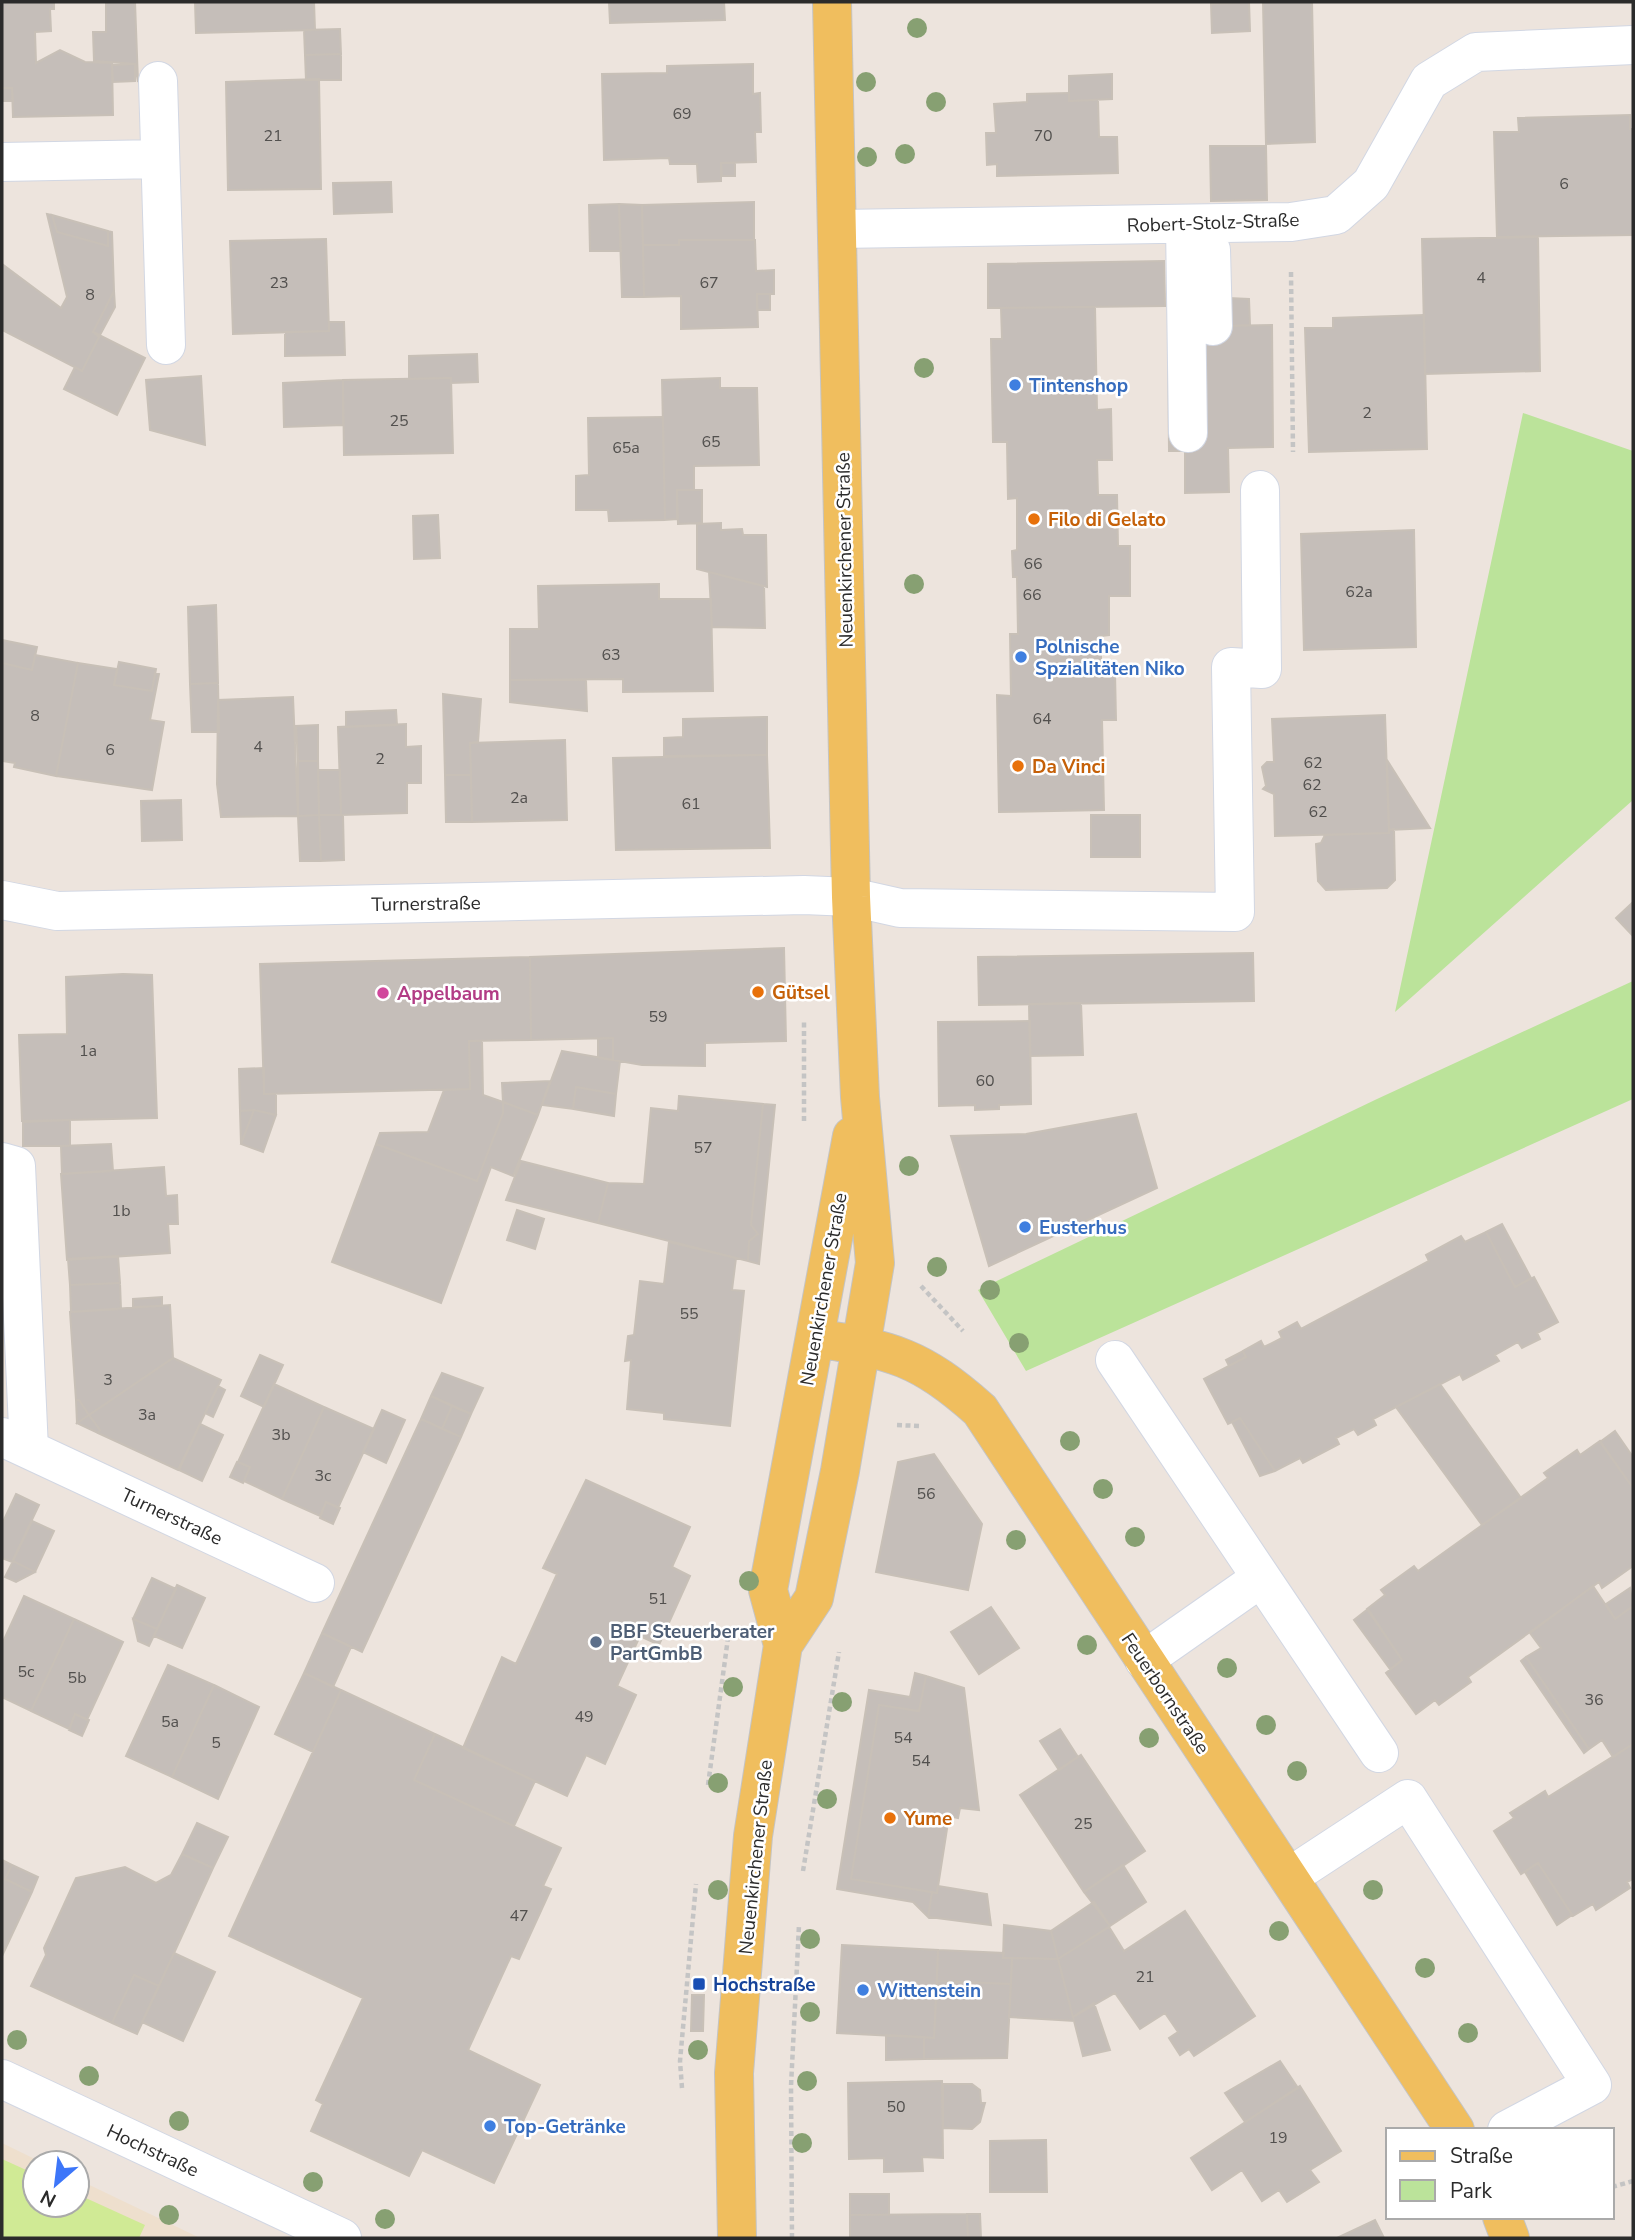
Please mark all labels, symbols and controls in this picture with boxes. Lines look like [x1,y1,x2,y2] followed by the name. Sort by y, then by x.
[672,103,692,125] house number: 69
[263,125,283,147] house number: 21
[1033,125,1053,147] house number: 70
[1559,173,1569,195] house number: 6
[1126,207,1300,239] street label: Robert-Stolz-Straße
[1476,267,1486,289] house number: 4
[269,272,289,294] house number: 23
[699,272,719,294] house number: 67
[85,284,95,306] house number: 8
[1029,373,1128,399] place label: Tintenshop
[1007,377,1023,393] marker: Tintenshop
[1362,402,1372,424] house number: 2
[389,410,409,432] house number: 25
[701,431,721,453] house number: 65
[612,437,640,459] house number: 65a
[830,452,860,648] street label: Neuenkirchener Straße
[1048,507,1166,533] place label: Filo di Gelato
[1026,511,1042,527] marker: Filo di Gelato
[1023,553,1043,575] house number: 66
[1345,581,1373,603] house number: 62a
[1022,584,1042,606] house number: 66
[1035,634,1185,682] place label: Polnische Spzialitäten Niko
[601,644,621,666] house number: 63
[1013,649,1029,665] marker: Polnische Spzialitäten Niko
[30,705,40,727] house number: 8
[1032,708,1052,730] house number: 64
[253,736,263,758] house number: 4
[105,739,115,761] house number: 6
[375,748,385,770] house number: 2
[1303,752,1323,774] house number: 62
[1032,754,1105,780] place label: Da Vinci
[1010,758,1026,774] marker: Da Vinci
[1302,774,1322,796] house number: 62
[510,787,528,809] house number: 2a
[681,793,701,815] house number: 61
[1308,801,1328,823] house number: 62
[371,890,481,918] street label: Turnerstraße
[772,980,830,1006] place label: Gütsel
[397,981,500,1007] place label: Appelbaum
[750,984,766,1000] marker: Gütsel
[375,985,391,1001] marker: Appelbaum
[648,1006,668,1028] house number: 59
[79,1040,97,1062] house number: 1a
[975,1070,995,1092] house number: 60
[693,1137,713,1159] house number: 57
[794,1191,854,1388] street label: Neuenkirchener Straße
[112,1200,130,1222] house number: 1b
[1039,1215,1127,1241] place label: Eusterhus
[1017,1219,1033,1235] marker: Eusterhus
[679,1303,699,1325] house number: 55
[103,1369,113,1391] house number: 3
[138,1404,156,1426] house number: 3a
[272,1424,290,1446] house number: 3b
[314,1465,332,1487] house number: 3c
[117,1482,227,1552] street label: Turnerstraße
[916,1483,936,1505] house number: 56
[648,1588,668,1610] house number: 51
[610,1619,775,1667] place label: BBF Steuerberater PartGmbB
[1115,1628,1215,1759] street label: Feuerbornstraße
[588,1634,604,1650] marker: BBF Steuerberater PartGmbB
[17,1661,35,1683] house number: 5c
[68,1667,86,1689] house number: 5b
[1584,1689,1604,1711] house number: 36
[574,1706,594,1728] house number: 49
[161,1711,179,1733] house number: 5a
[893,1727,913,1749] house number: 54
[211,1732,221,1754] house number: 5
[911,1750,931,1772] house number: 54
[733,1759,779,1956] street label: Neuenkirchener Straße
[903,1806,952,1832] place label: Yume
[882,1810,898,1826] marker: Yume
[1073,1813,1093,1835] house number: 25
[509,1905,529,1927] house number: 47
[1135,1966,1155,1988] house number: 21
[713,1972,816,1998] place label: Hochstraße
[691,1976,707,1992] marker: Hochstraße
[877,1978,981,2004] place label: Wittenstein
[855,1982,871,1998] marker: Wittenstein
[886,2096,906,2118] house number: 50
[504,2114,626,2140] place label: Top-Getränke
[102,2118,203,2184] street label: Hochstraße
[482,2118,498,2134] marker: Top-Getränke
[1268,2127,1288,2149] house number: 19
[1386,2128,1614,2219] legend
[1450,2142,1513,2170] text: Straße
[21,2149,91,2219] north arrow
[1450,2177,1492,2205] text: Park
[36,2183,61,2213] text: N

